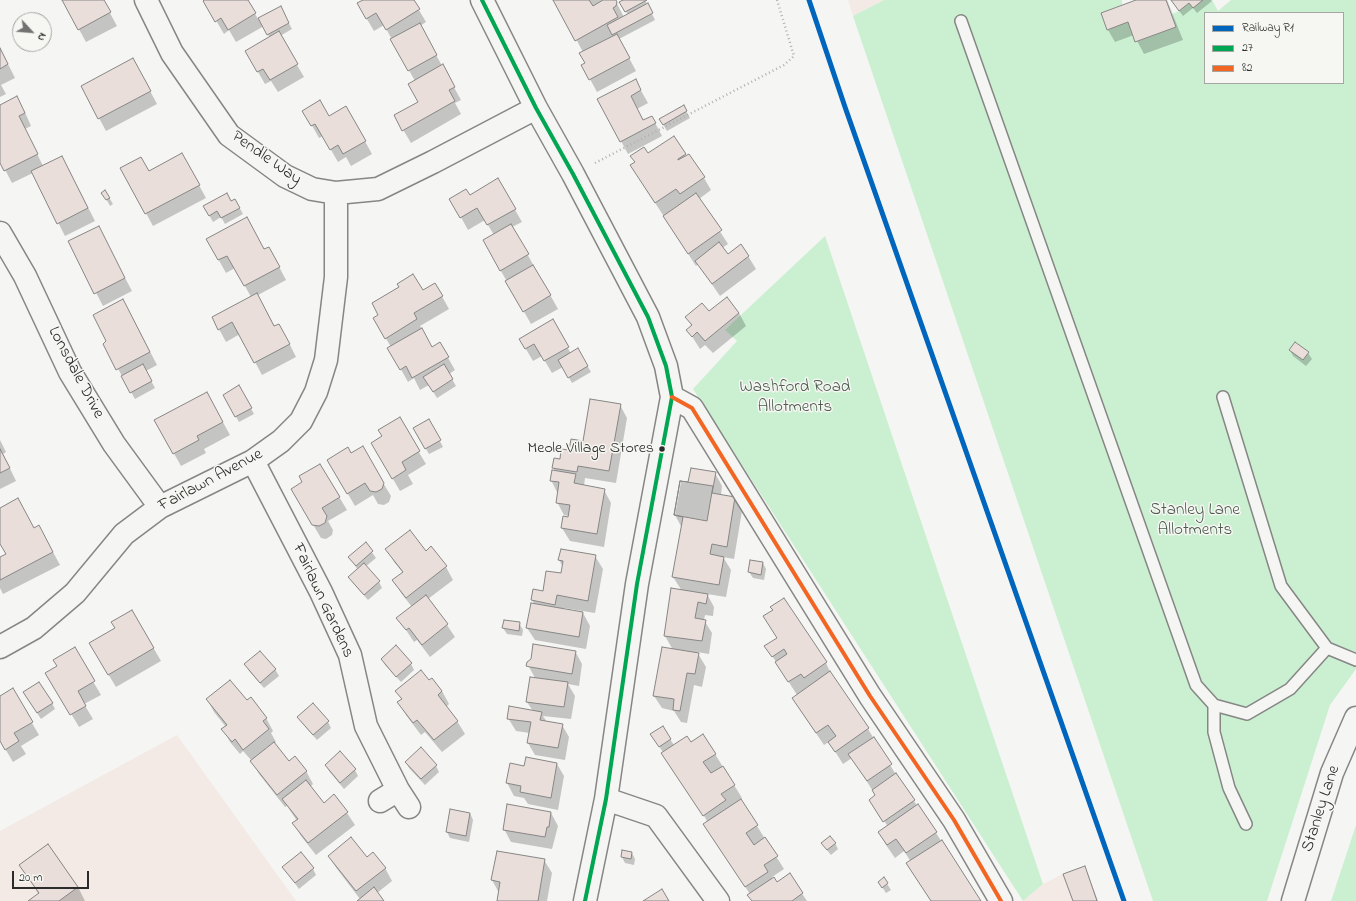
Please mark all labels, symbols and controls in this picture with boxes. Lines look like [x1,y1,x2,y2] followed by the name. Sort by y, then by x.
[12,12,52,52] north arrow
[1204,12,1344,84] legend
[1242,19,1294,37] text: Railway R1
[33,30,51,44] text: N
[1242,39,1253,57] text: 27
[1242,59,1252,77] text: 82
[227,127,305,191] street label: Pendle Way
[42,324,108,422] street label: Lonsdale Drive
[740,378,850,418] park label: Washford Road Allotments
[528,439,654,459] place label: Meole Village Stores
[657,444,667,454] marker: Meole Village Stores
[155,445,267,517] street label: Fairlawn Avenue
[1150,501,1240,541] park label: Stanley Lane Allotments
[287,541,357,661] street label: Fairlawn Gardens
[1298,763,1346,855] street label: Stanley Lane
[14,863,91,889] scale bar
[19,869,42,887] text: 20 m

